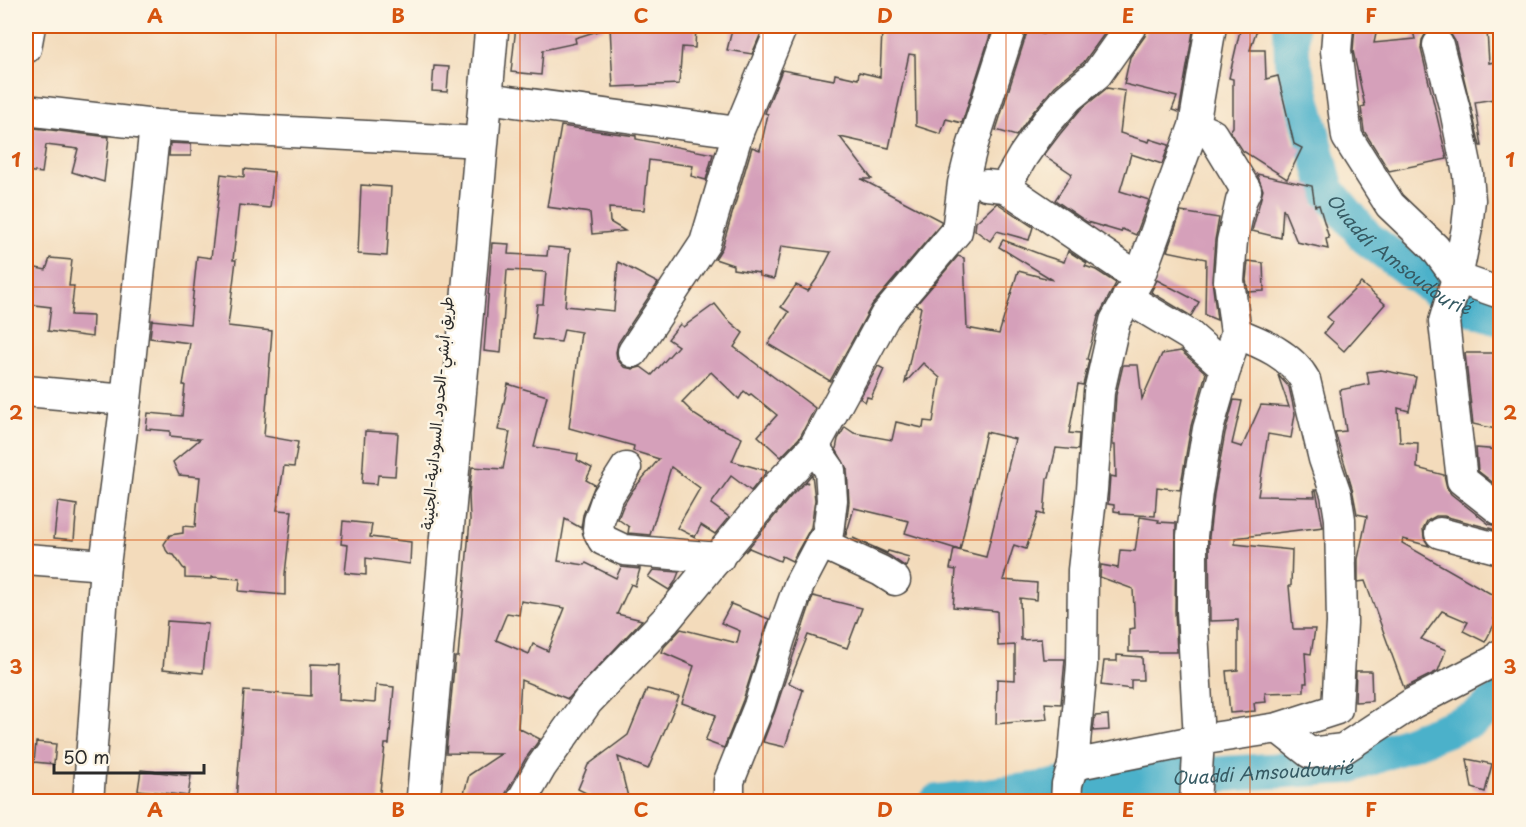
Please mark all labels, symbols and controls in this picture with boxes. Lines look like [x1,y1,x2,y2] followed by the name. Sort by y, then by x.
[147,0,163,30] text: A
[391,0,405,30] text: B
[633,0,649,30] text: C
[877,0,893,30] text: D
[1122,0,1134,30] text: E
[1365,0,1377,30] text: F
[11,144,21,174] text: 1
[1505,144,1515,174] text: 1
[1321,186,1477,321] water label: Ouaddi Amsoudourié
[414,295,462,531] street label: طريق أبشي-الحدود السودانية-الجنينة
[9,397,23,427] text: 2
[1503,397,1517,427] text: 2
[9,651,23,681] text: 3
[1503,651,1517,681] text: 3
[54,737,204,775] scale bar
[63,743,110,770] text: 50 m
[1171,752,1356,791] water label: Ouaddi Amsoudourié
[147,794,163,824] text: A
[391,794,405,824] text: B
[633,794,649,824] text: C
[877,794,893,824] text: D
[1122,794,1134,824] text: E
[1365,794,1377,824] text: F

